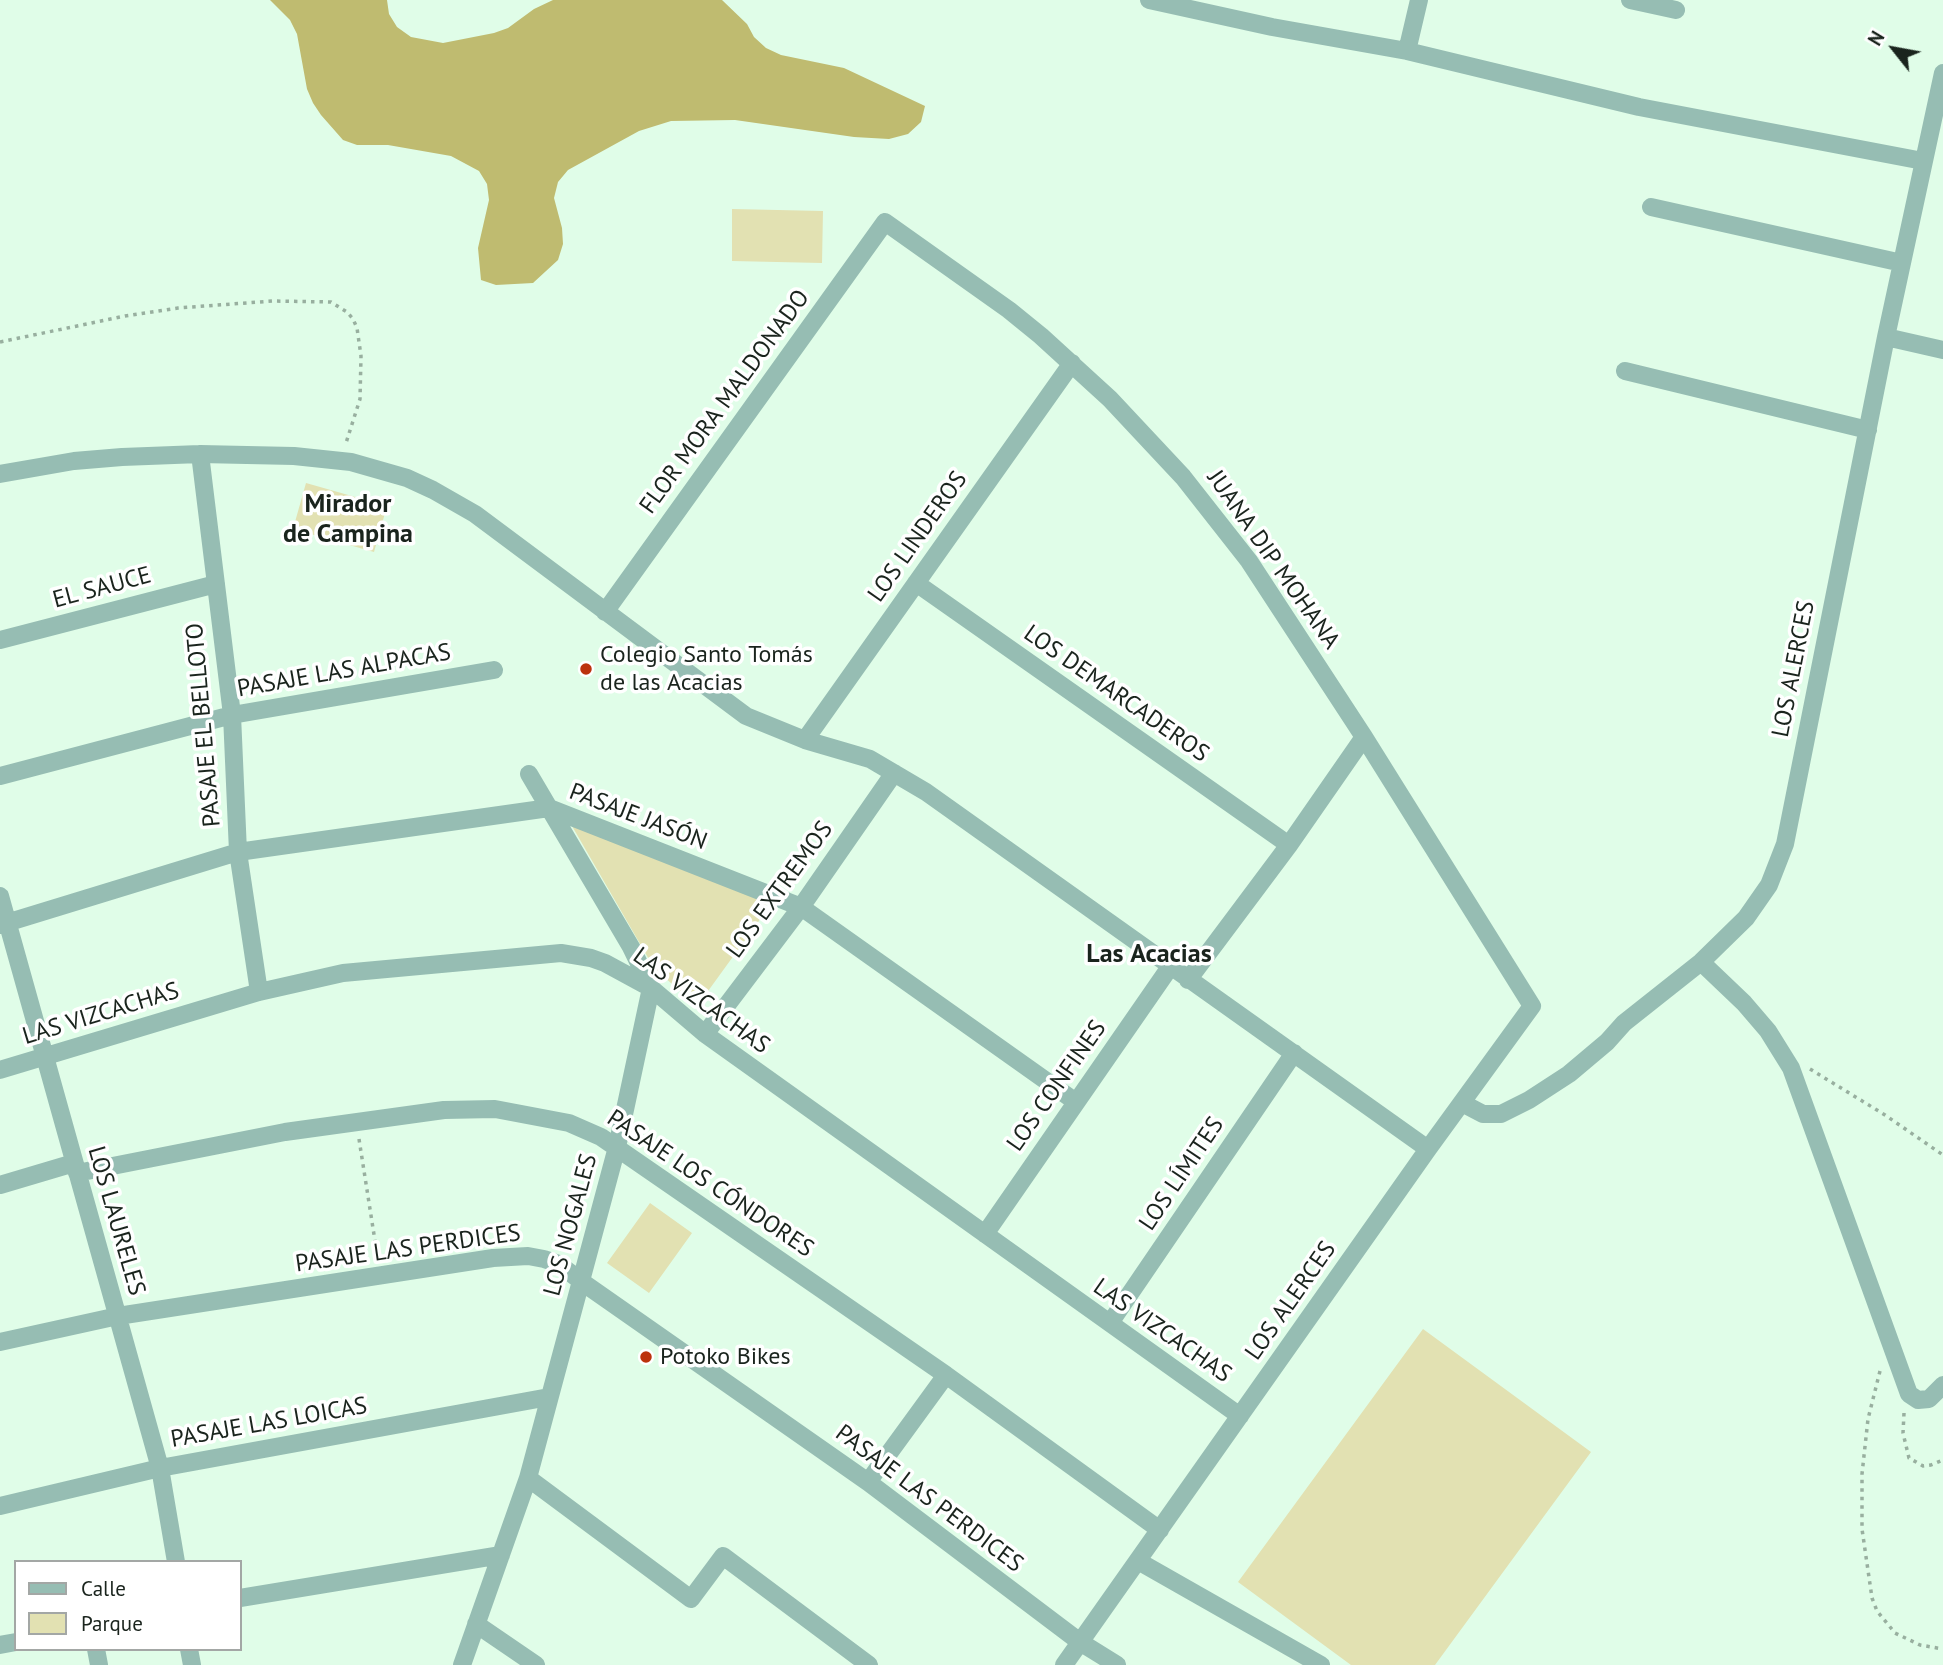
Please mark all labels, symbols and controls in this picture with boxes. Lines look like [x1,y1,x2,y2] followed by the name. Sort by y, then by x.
[1859,14,1929,84] north arrow
[1862,27,1889,50] text: N
[634,284,816,520] street label: FLOR MORA MALDONADO
[1201,465,1345,655] street label: JUANA DIP MOHANA
[862,466,974,608] street label: LOS LINDEROS
[283,489,413,550] district label: Mirador de Campina
[50,561,154,615] street label: EL SAUCE
[1767,598,1821,740] street label: LOS ALERCES
[1018,619,1214,769] street label: LOS DEMARCADEROS
[181,622,227,828] street label: PASAJE EL BELLOTO
[235,638,453,704] street label: PASAJE LAS ALPACAS
[600,641,813,697] place label: Colegio Santo Tomás de las Acacias
[578,661,594,677] marker: Colegio Santo Tomás de las Acacias
[565,778,711,856] street label: PASAJE JASÓN
[721,816,839,964] street label: LOS EXTREMOS
[1086,939,1212,971] district label: Las Acacias
[627,942,775,1060] street label: LAS VIZCACHAS
[19,977,183,1051] street label: LAS VIZCACHAS
[1001,1015,1113,1157] street label: LOS CONFINES
[601,1104,819,1264] street label: PASAJE LOS CÓNDORES
[1134,1112,1230,1236] street label: LOS LÍMITES
[81,1143,151,1299] street label: LOS LAURELES
[538,1151,604,1299] street label: LOS NOGALES
[293,1219,523,1279] street label: PASAJE LAS PERDICES
[1240,1236,1342,1366] street label: LOS ALERCES
[1087,1273,1237,1389] street label: LAS VIZCACHAS
[660,1343,791,1371] place label: Potoko Bikes
[638,1349,654,1365] marker: Potoko Bikes
[169,1392,369,1454] street label: PASAJE LAS LOICAS
[830,1419,1028,1579] street label: PASAJE LAS PERDICES
[14,1560,242,1651] legend
[81,1575,126,1602] text: Calle
[81,1610,143,1637] text: Parque

